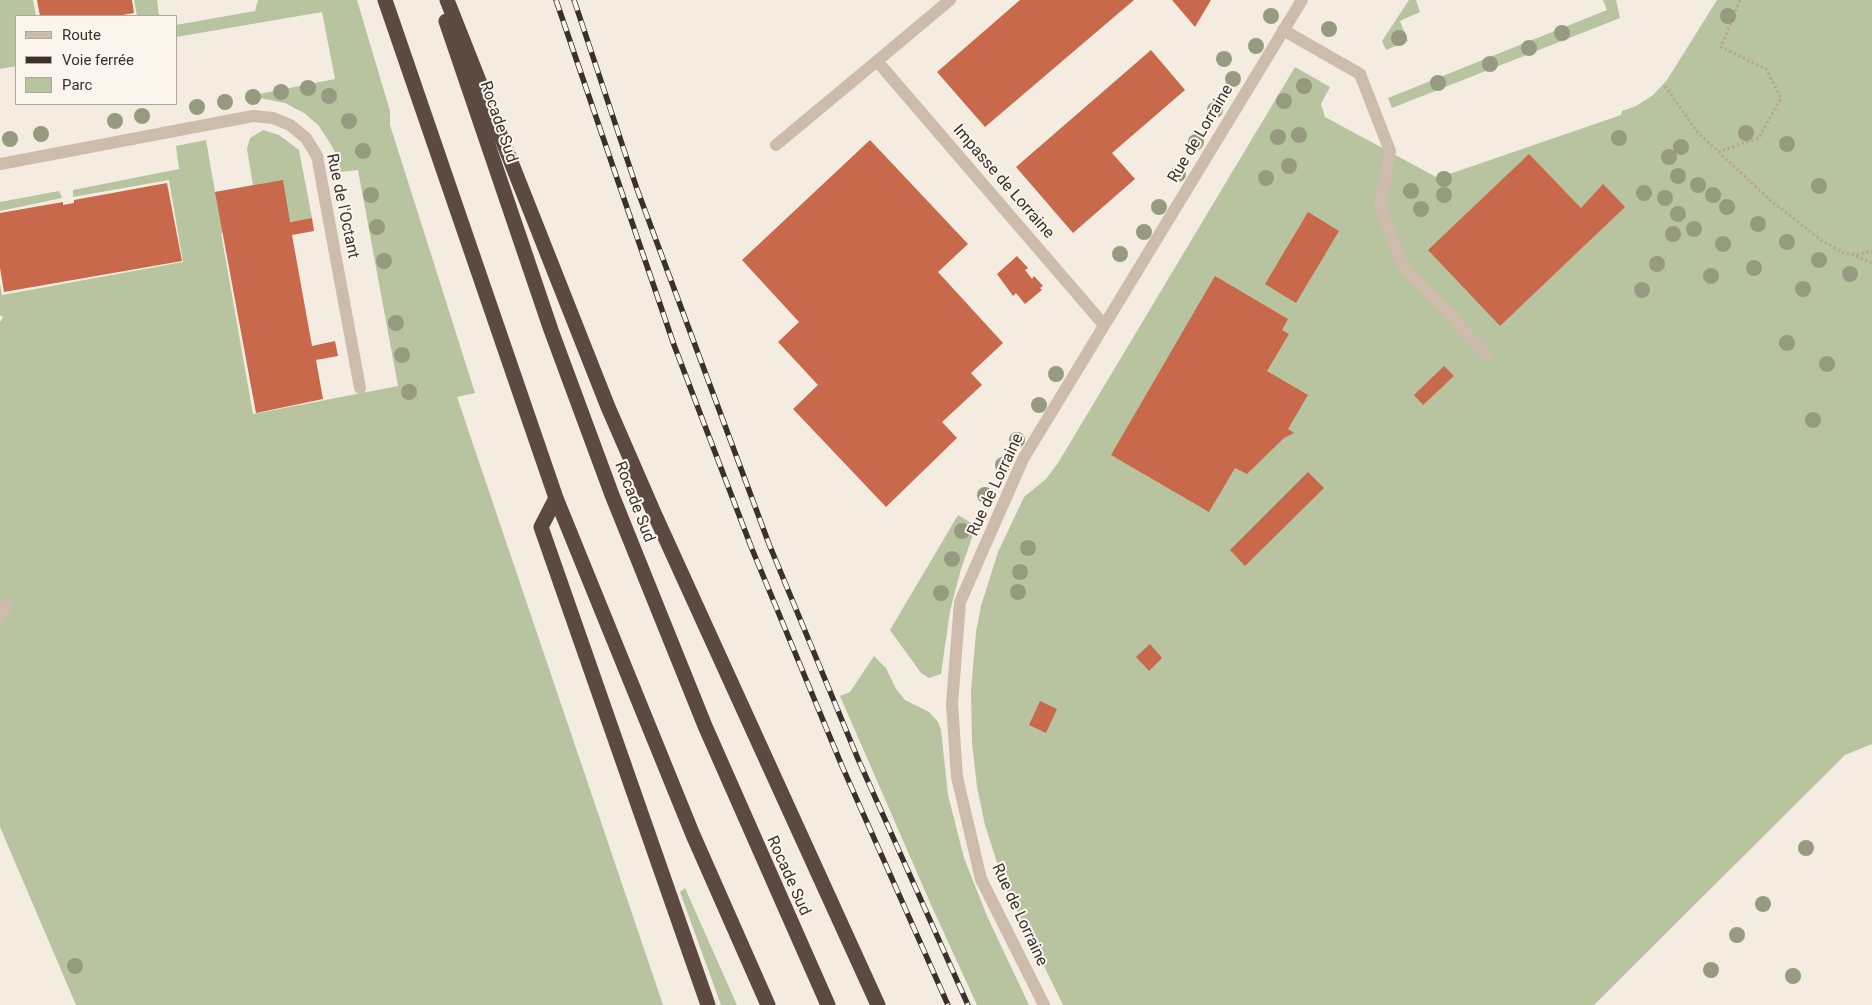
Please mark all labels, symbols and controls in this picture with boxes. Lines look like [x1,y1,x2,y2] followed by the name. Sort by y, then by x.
[15,15,178,105] legend
[62,26,101,44] text: Route
[62,51,134,69] text: Voie ferrée
[62,76,92,94] text: Parc
[475,79,521,165] street label: Rocade Sud
[1164,82,1238,186] street label: Rue de Lorraine
[948,121,1058,243] street label: Impasse de Lorraine
[322,152,362,260] street label: Rue de l'Octant
[964,431,1028,539] street label: Rue de Lorraine
[610,459,658,545] street label: Rocade Sud
[762,833,814,919] street label: Rocade Sud
[987,861,1051,969] street label: Rue de Lorraine

